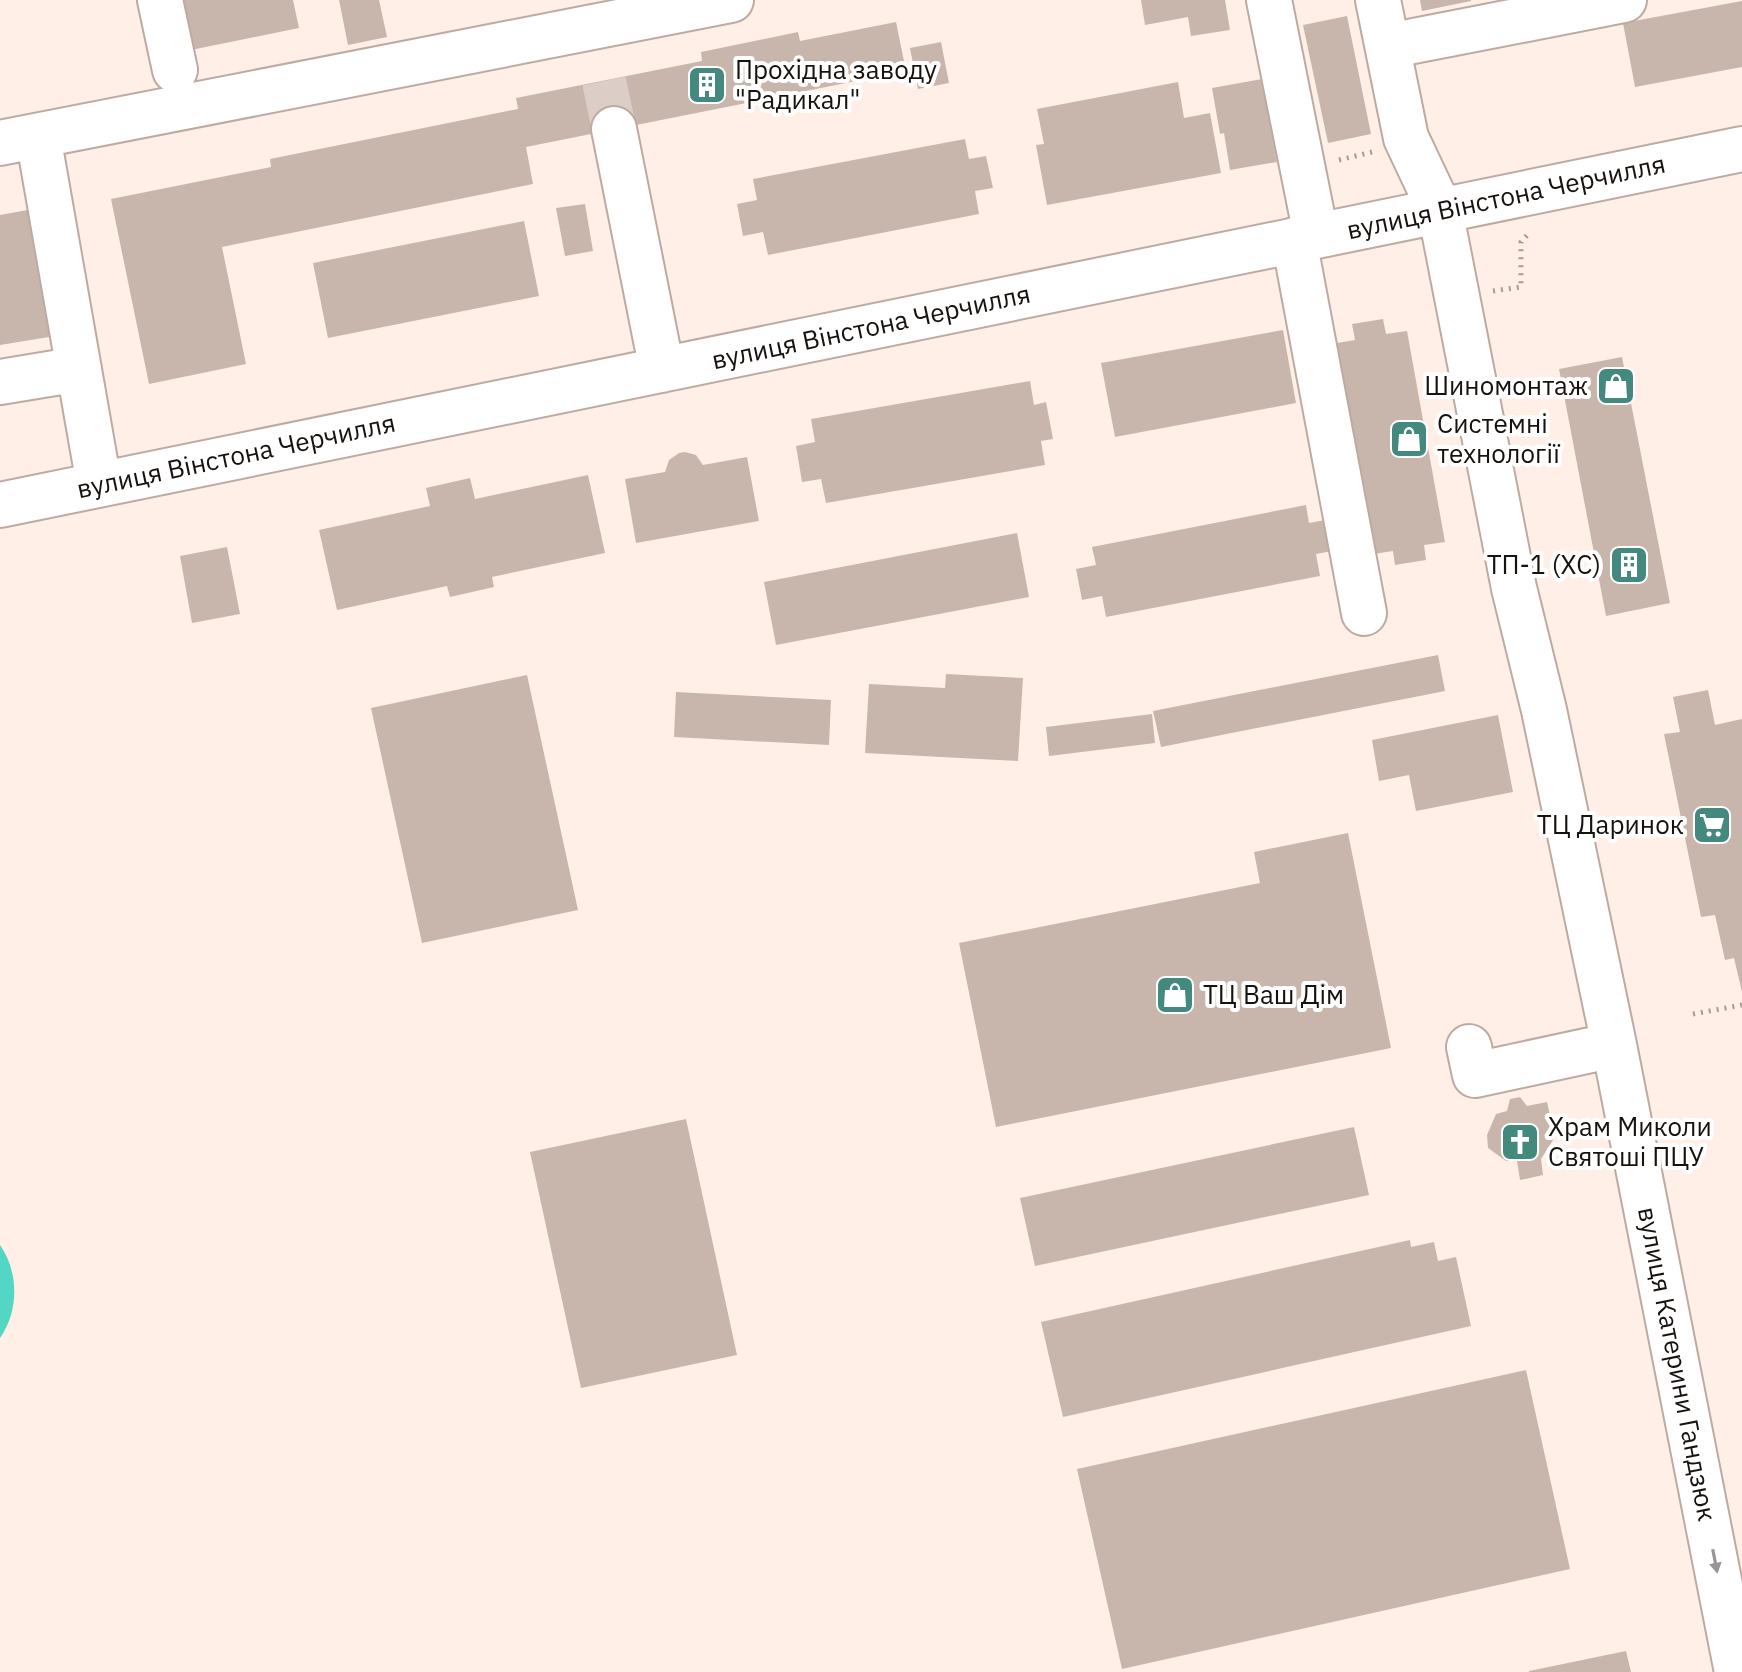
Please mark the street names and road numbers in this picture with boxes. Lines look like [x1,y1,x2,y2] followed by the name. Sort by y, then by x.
[1343,146,1668,246] street label: вулиця Вінстона Черчилля
[708,276,1033,376] street label: вулиця Вінстона Черчилля
[73,405,398,505] street label: вулиця Вінстона Черчилля
[1631,1204,1725,1524] street label: вулиця Катерини Гандзюк

